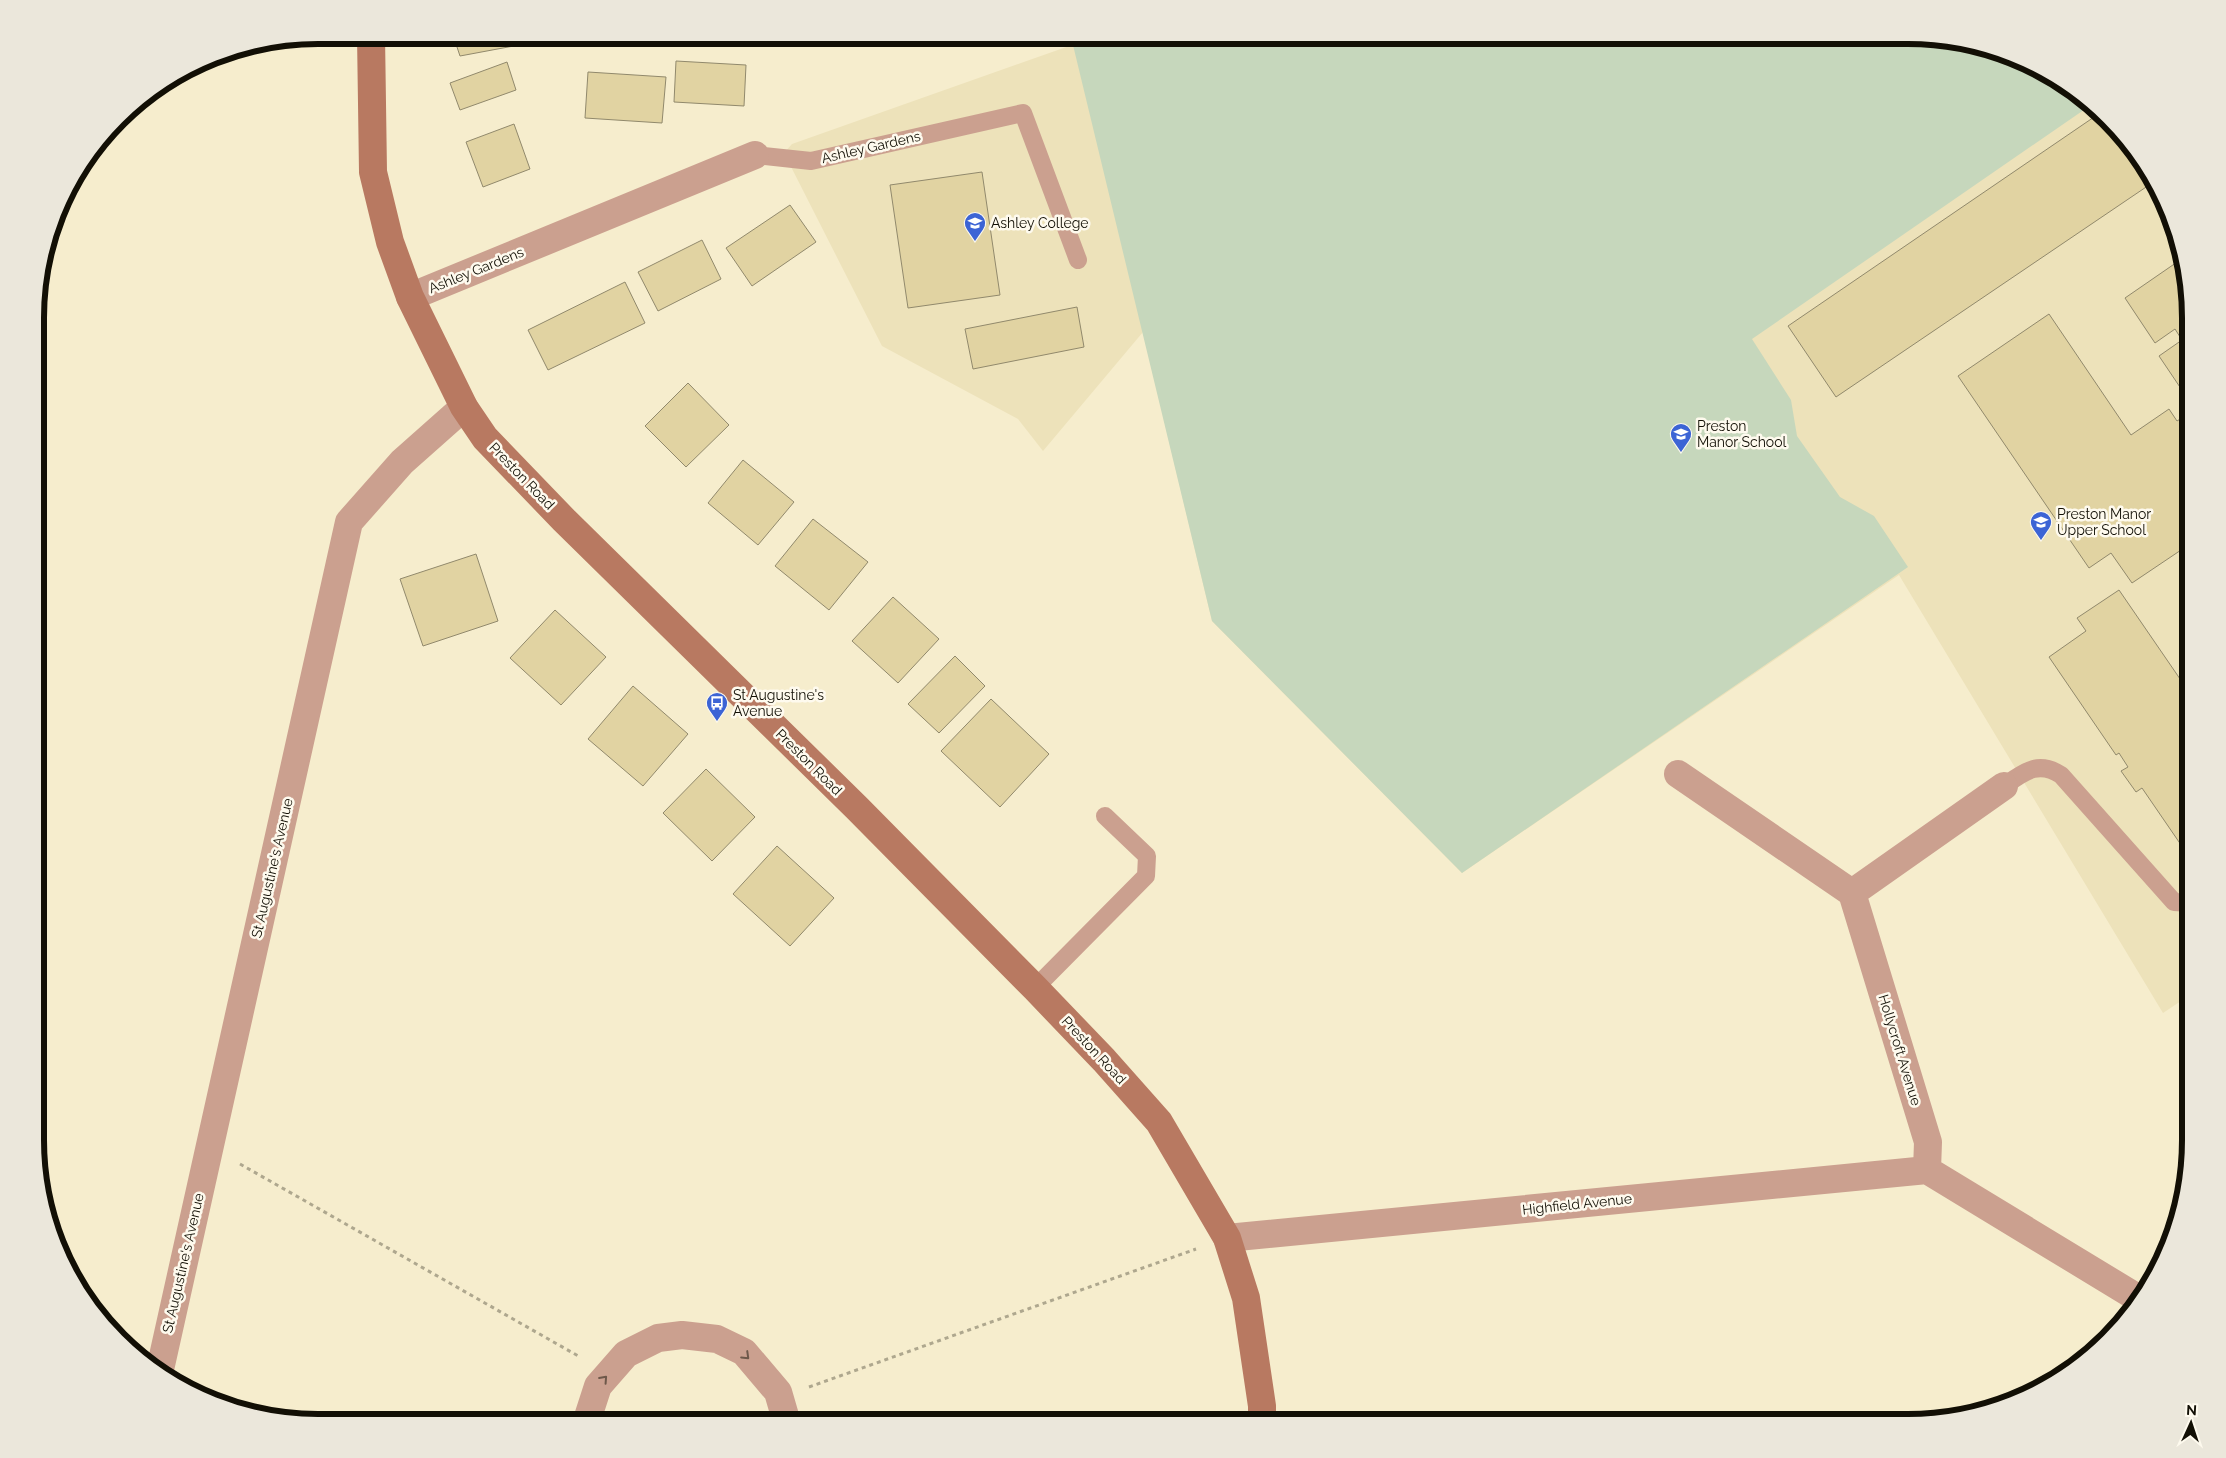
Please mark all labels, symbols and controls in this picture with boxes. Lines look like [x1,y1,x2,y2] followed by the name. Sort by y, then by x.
[820,128,922,166] street label: Ashley Gardens
[963,211,987,242] school or university icon: Ashley College
[991,215,1089,231] place label: Ashley College
[426,244,526,296] street label: Ashley Gardens
[1697,418,1786,450] place label: Preston Manor School
[1669,422,1693,453] school or university icon: Preston Manor School
[486,439,558,513] street label: Preston Road
[2057,506,2151,538] place label: Preston Manor Upper School
[2029,510,2053,541] school or university icon: Preston Manor Upper School
[733,687,824,719] place label: St Augustine's Avenue
[705,691,729,722] bus stop icon: St Augustine's Avenue
[773,726,845,798] street label: Preston Road
[248,796,296,940] street label: St Augustine's Avenue
[1875,992,1925,1108] street label: Hollycroft Avenue
[1059,1013,1129,1087] street label: Preston Road
[1521,1190,1633,1218] street label: Highfield Avenue
[159,1191,207,1335] street label: St Augustine's Avenue
[740,1350,749,1359] one-way arrow
[598,1375,607,1384] one-way arrow
[2166,1398,2216,1448] north arrow
[2186,1402,2197,1418] text: N

